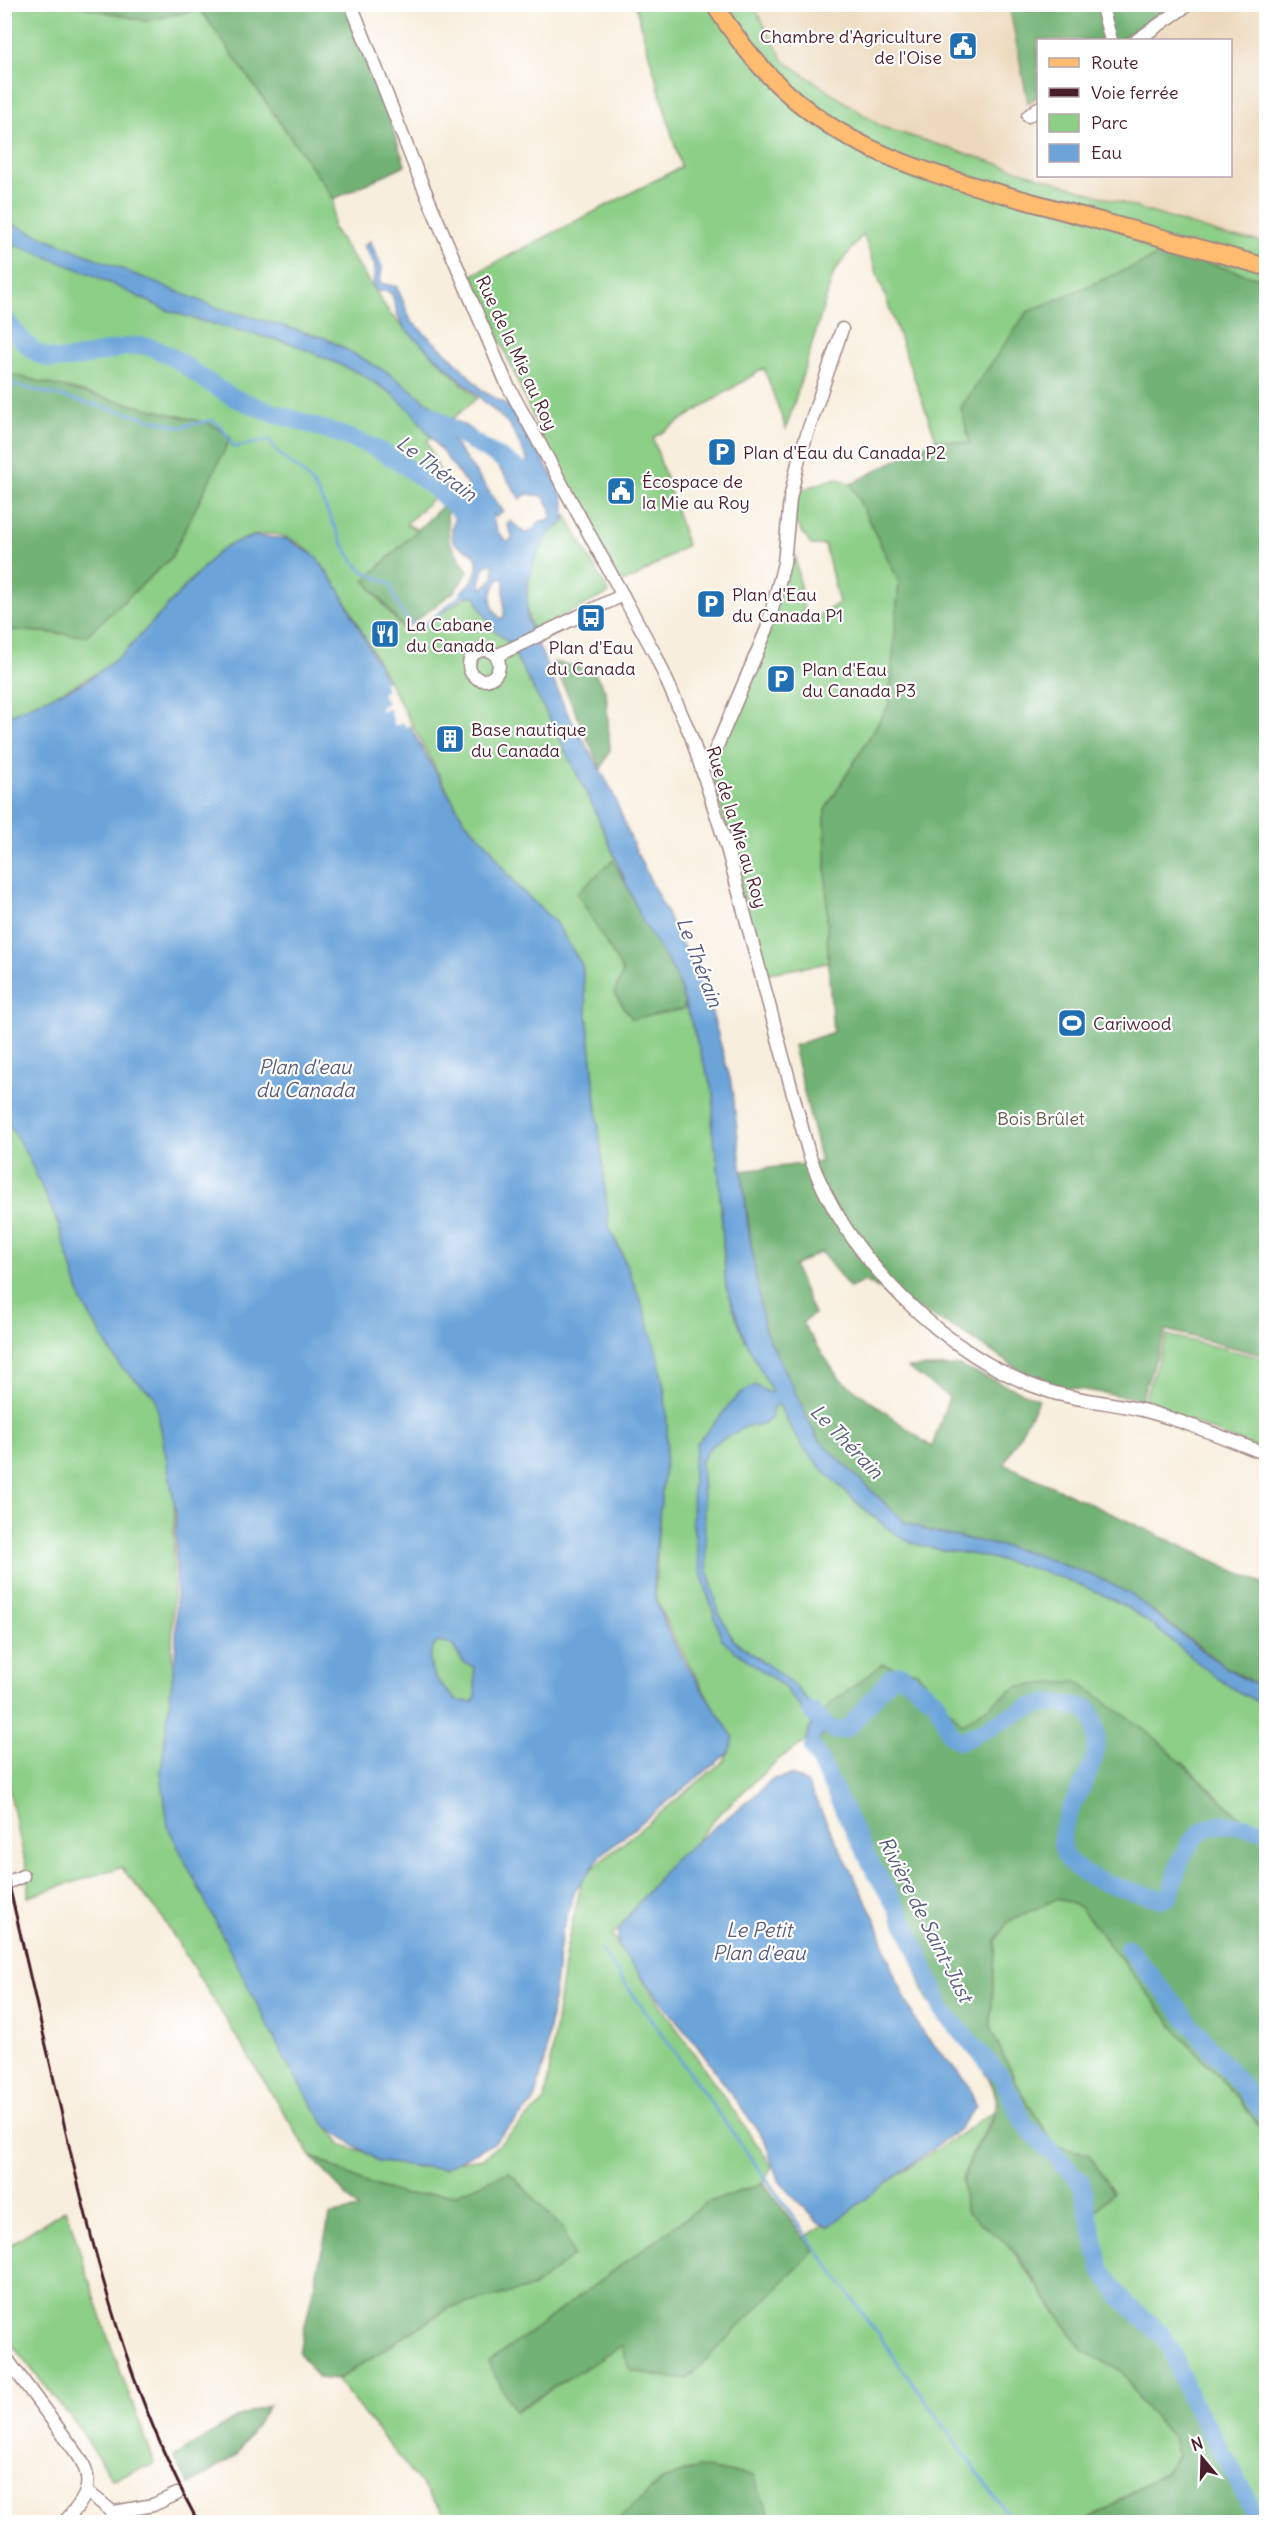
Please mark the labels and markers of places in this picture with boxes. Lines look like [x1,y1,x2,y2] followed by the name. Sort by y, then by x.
[760,25,942,69] place label: Chambre d'Agriculture de l'Oise
[947,30,979,62] public building icon: Chambre d'Agriculture de l'Oise
[706,436,738,468] parking icon: Plan d'Eau du Canada P2
[743,441,946,464] place label: Plan d'Eau du Canada P2
[642,470,750,514] place label: Écospace de la Mie au Roy
[605,475,637,507] public building icon: Écospace de la Mie au Roy
[732,583,843,627] place label: Plan d'Eau du Canada P1
[695,588,727,620] parking icon: Plan d'Eau du Canada P1
[575,602,607,634] bus stop icon: Plan d'Eau du Canada
[406,613,495,657] place label: La Cabane du Canada
[369,618,401,650] restaurant icon: La Cabane du Canada
[547,636,635,680] place label: Plan d'Eau du Canada
[802,658,916,702] place label: Plan d'Eau du Canada P3
[765,663,797,695] parking icon: Plan d'Eau du Canada P3
[471,718,587,762] place label: Base nautique du Canada
[434,723,466,755] building icon: Base nautique du Canada
[1056,1007,1088,1039] sports icon: Cariwood
[1093,1012,1172,1035] place label: Cariwood

